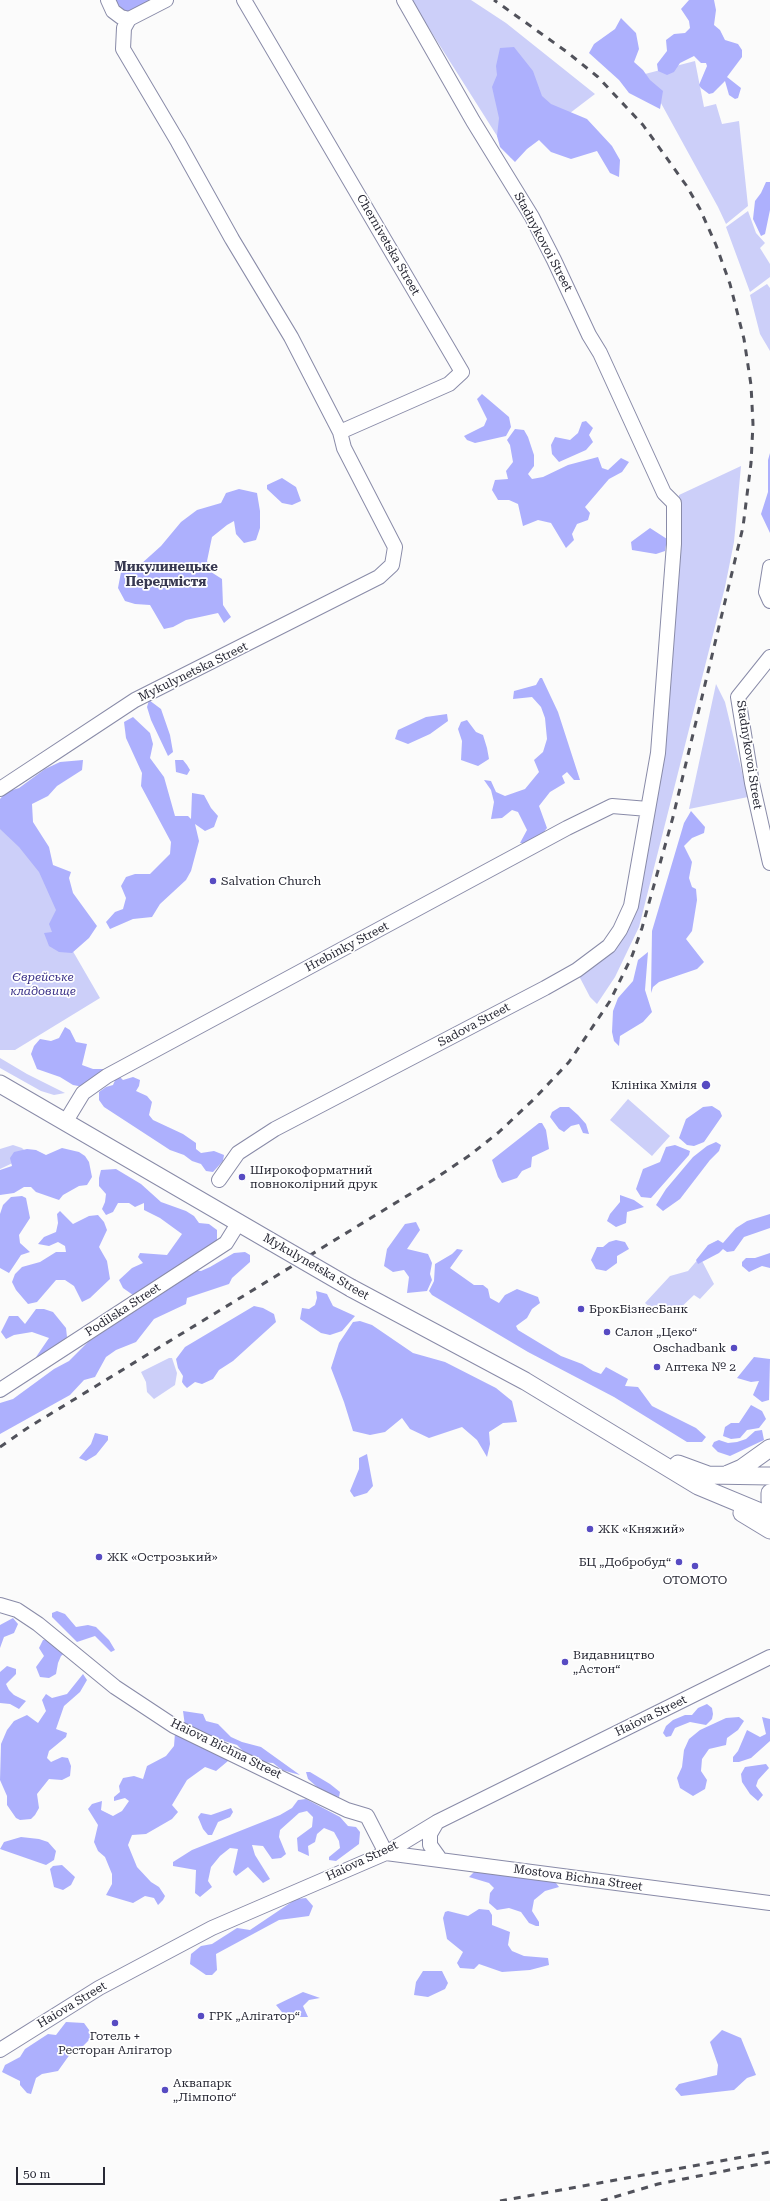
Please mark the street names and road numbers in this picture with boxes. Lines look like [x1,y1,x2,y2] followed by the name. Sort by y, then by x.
[511,190,575,294] street label: Stadnykovoi Street
[353,192,423,298] street label: Chernivetska Street
[136,639,250,705] street label: Mykulynetska Street
[733,699,765,811] street label: Stadnykovoi Street
[303,919,391,975] street label: Hrebinky Street
[436,1000,512,1050] street label: Sadova Street
[260,1231,372,1303] street label: Mykulynetska Street
[83,1280,163,1340] street label: Podilska Street
[613,1692,689,1740] street label: Haiova Street
[168,1716,284,1782] street label: Haiova Bichna Street
[324,1838,400,1884] street label: Haiova Street
[513,1862,643,1894] street label: Mostova Bichna Street
[35,1979,109,2031] street label: Haiova Street

